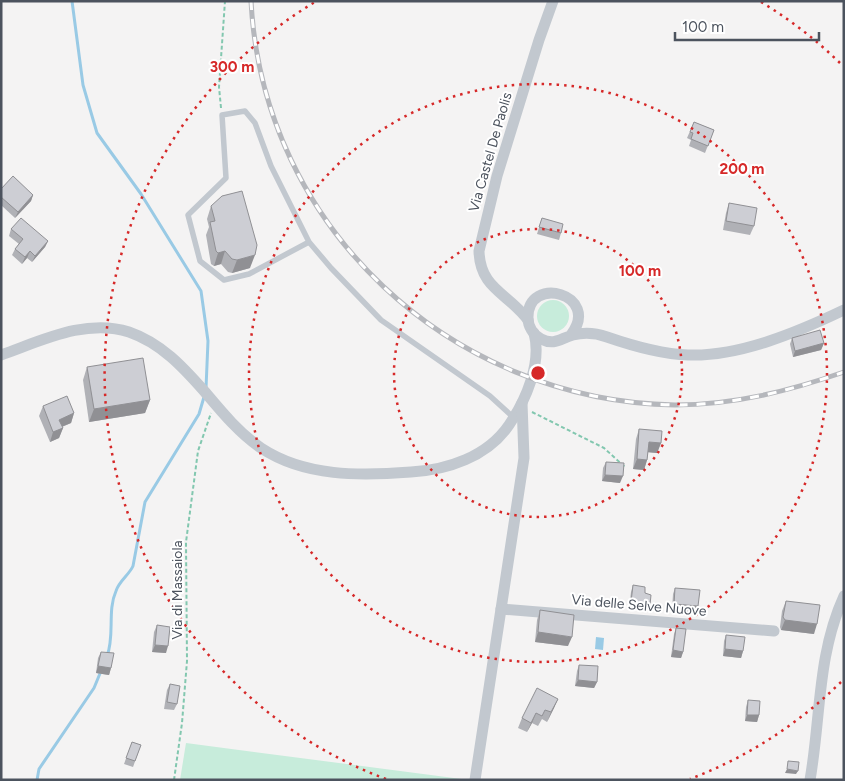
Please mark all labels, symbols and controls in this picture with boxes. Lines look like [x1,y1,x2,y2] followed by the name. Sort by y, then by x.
[675,10,819,42] scale bar
[682,18,724,36] text: 100 m
[210,58,254,76] text: 300 m
[465,90,516,214] street label: Via Castel De Paolis
[720,160,764,178] text: 200 m
[619,262,661,280] text: 100 m
[529,364,547,382] centre of rings
[169,540,186,640] street label: Via di Massaiola
[571,591,708,620] street label: Via delle Selve Nuove

